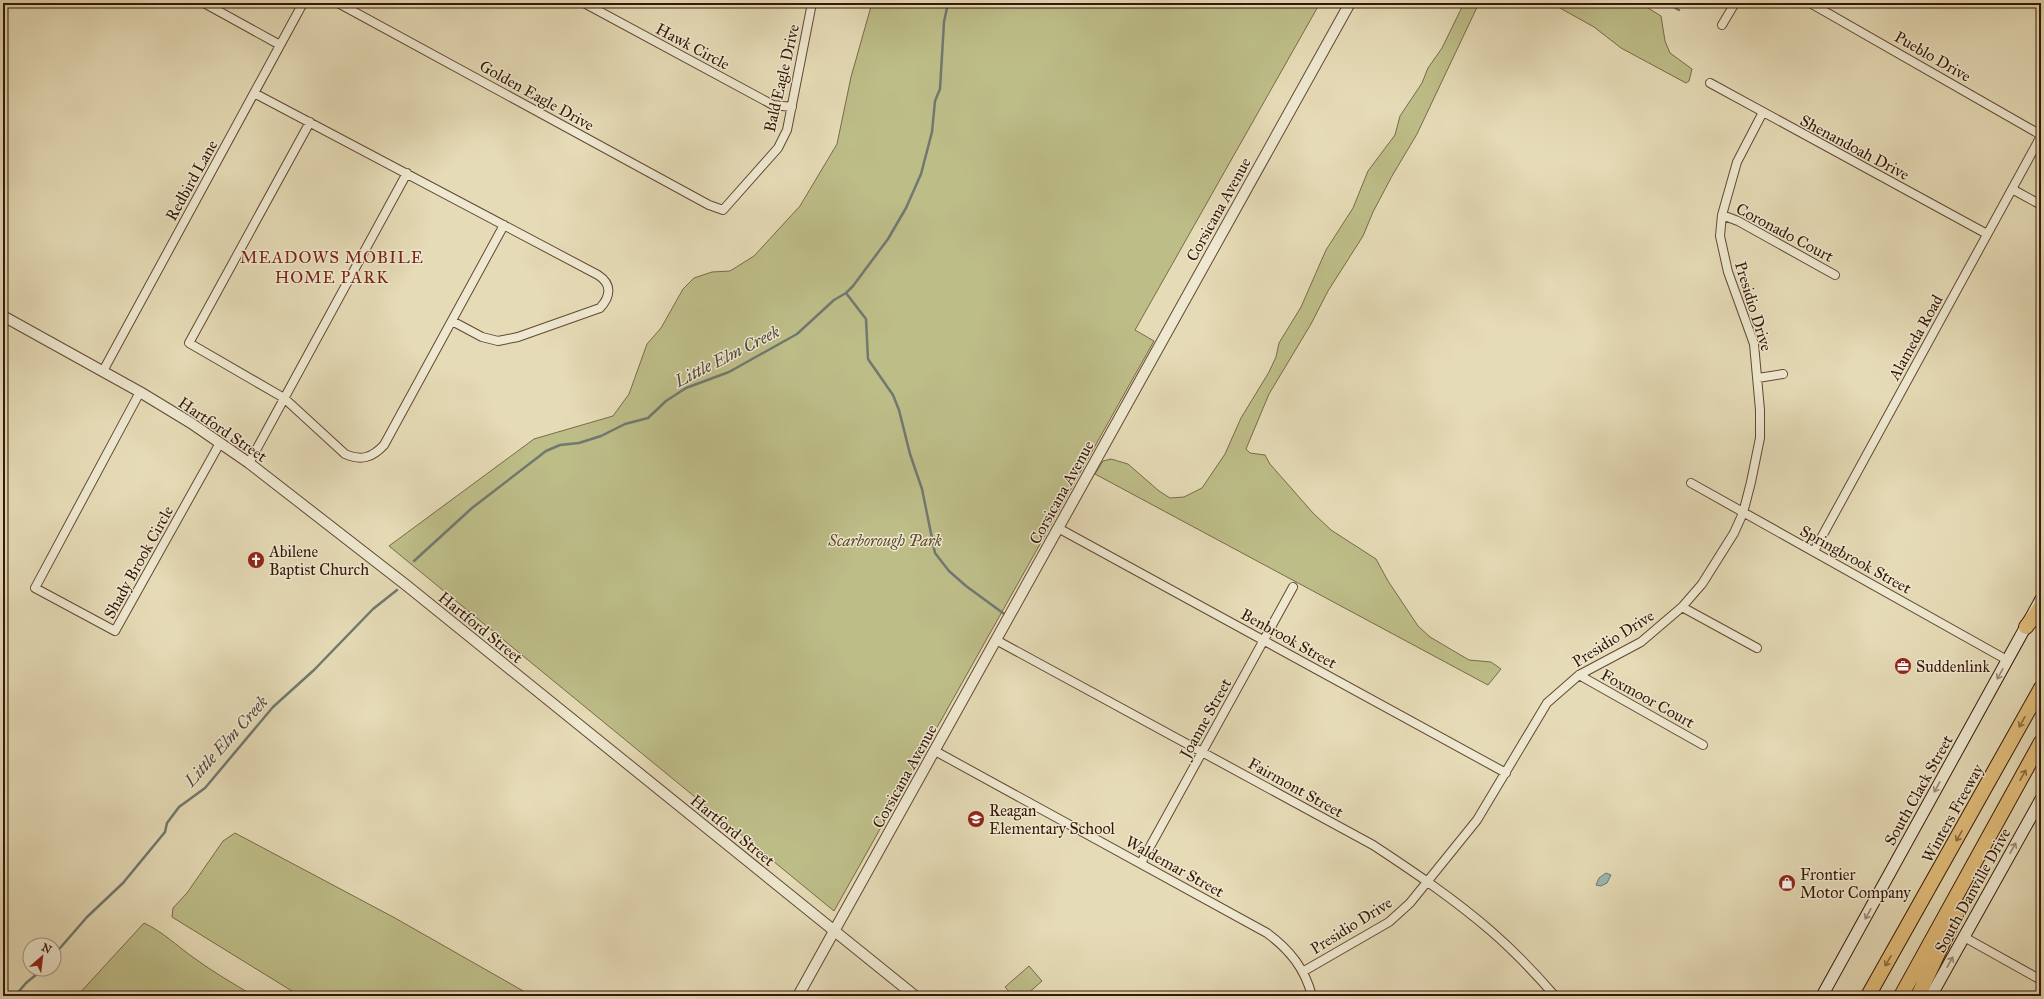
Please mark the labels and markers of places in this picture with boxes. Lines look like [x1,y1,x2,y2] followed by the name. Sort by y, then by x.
[268,542,369,579] place label: Abilene Baptist Church
[246,550,266,570] church icon: Abilene Baptist Church
[1893,656,1913,676] office icon: Suddenlink
[1916,657,1990,676] place label: Suddenlink
[989,801,1115,838] place label: Reagan Elementary School
[966,809,986,829] school or university icon: Reagan Elementary School
[1800,865,1911,902] place label: Frontier Motor Company
[1777,873,1797,893] shop icon: Frontier Motor Company

